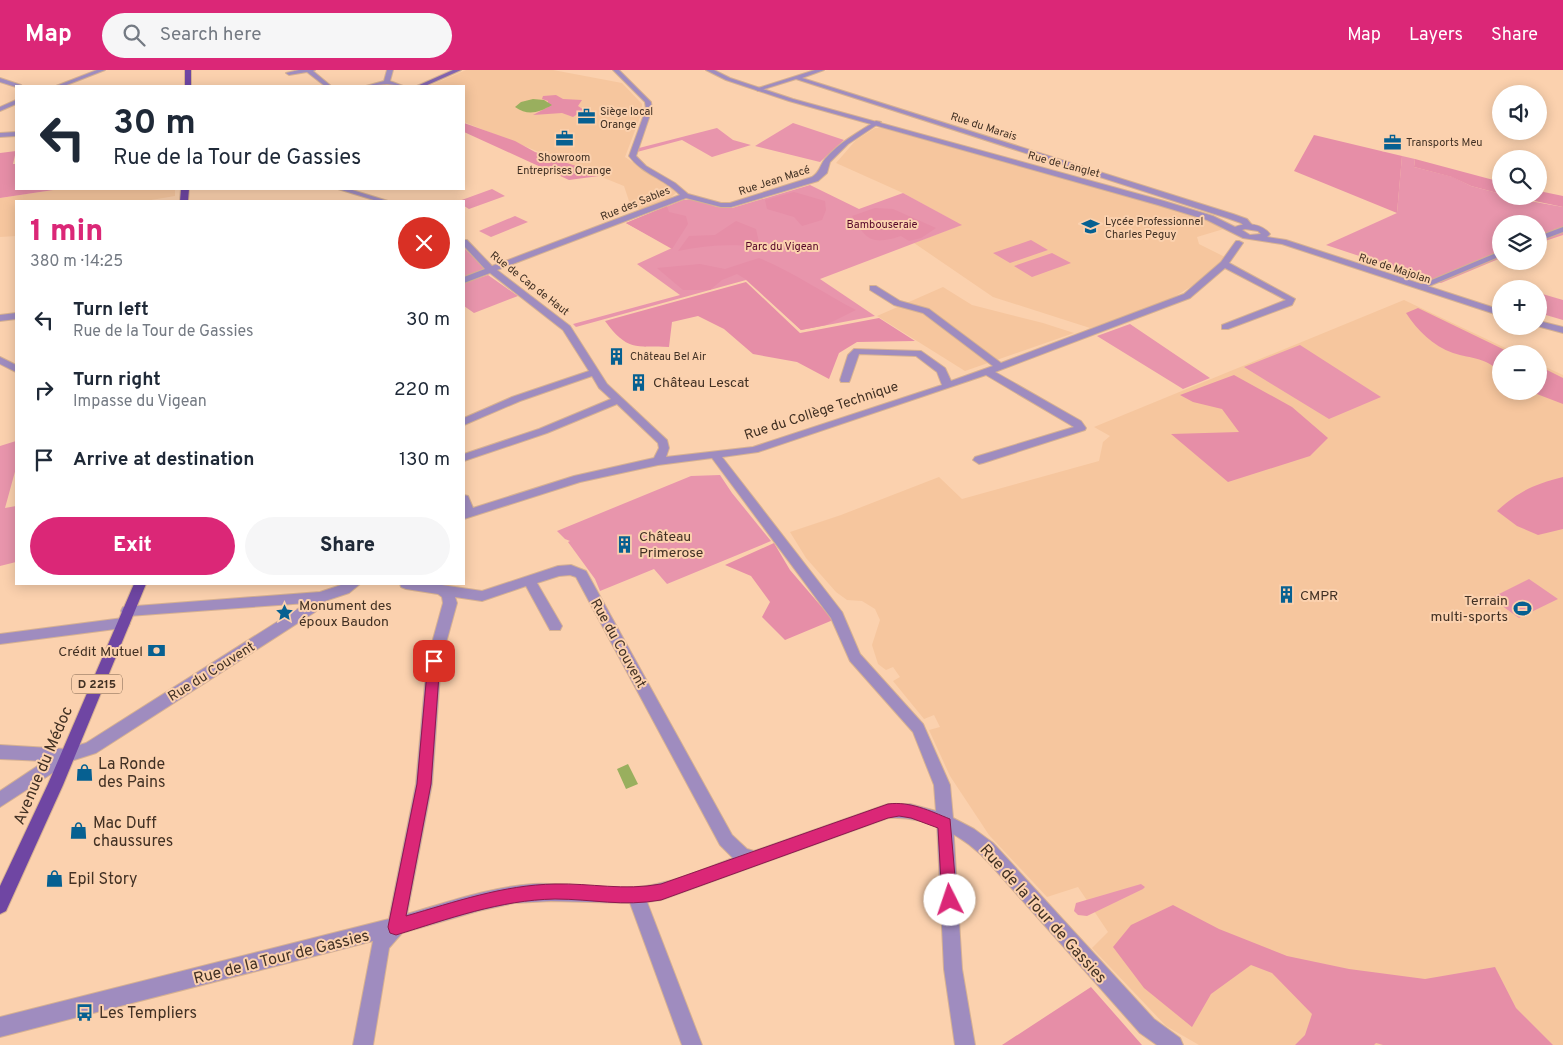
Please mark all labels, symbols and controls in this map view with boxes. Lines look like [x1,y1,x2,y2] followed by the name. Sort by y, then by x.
[102,13,452,58] search box
[25,20,72,50] text: Map
[120,21,148,49] icon: search
[160,23,261,47] text: Search here
[1347,24,1381,47] text: Map
[1409,24,1463,47] text: Layers
[1491,24,1538,47] text: Share
[1492,85,1547,400] map controls
[1492,85,1547,140] button: sound
[113,102,196,146] text: 30 m
[30,105,95,170] icon: left
[600,105,653,132] place label: Siège local Orange
[576,107,596,127] office icon: Siège local Orange
[949,110,1019,144] street label: Rue du Marais
[554,129,574,149] office icon: Showroom Entreprises Orange
[1382,132,1402,152] office icon: Transports Meu
[1406,136,1483,150] place label: Transports Meu
[113,145,361,172] text: Rue de la Tour de Gassies
[1026,149,1101,181] street label: Rue de Langlet
[1492,150,1547,205] button: search
[517,151,611,178] place label: Showroom Entreprises Orange
[737,163,812,199] street label: Rue Jean Macé
[598,184,672,224] street label: Rue des Sables
[30,214,103,251] text: 1 min
[1105,215,1203,242] place label: Lycée Professionnel Charles Peguy
[1492,215,1547,270] button: layers
[398,217,450,269] button: close
[1081,217,1101,237] school or university icon: Lycée Professionnel Charles Peguy
[847,218,918,232] park label: Bambouseraie
[745,240,819,254] park label: Parc du Vigean
[487,249,572,319] street label: Rue de Cap de Haut
[1357,251,1433,287] street label: Rue de Majolan
[30,252,123,272] text: 380 m · 14:25
[1492,280,1547,335] button: +
[73,298,149,322] text: Turn left
[30,306,58,334] icon: left
[406,308,450,332] text: 30 m
[73,322,254,342] text: Rue de la Tour de Gassies
[1492,345,1547,400] button: −
[606,346,626,366] building icon: Château Bel Air
[630,350,707,364] place label: Château Bel Air
[73,368,161,392] text: Turn right
[629,372,649,392] building icon: Château Lescat
[653,375,749,392] place label: Château Lescat
[30,376,58,404] icon: right
[394,378,450,402] text: 220 m
[742,378,901,444] street label: Rue du Collège Technique
[73,392,207,412] text: Impasse du Vigean
[30,446,58,474] icon: arrive
[73,448,254,472] text: Arrive at destination
[399,448,450,472] text: 130 m
[30,517,235,575] button: Exit
[245,517,450,575] button: Share
[639,529,703,562] place label: Château Primerose
[615,534,635,554] building icon: Château Primerose
[1276,585,1296,605] building icon: CMPR
[1300,588,1338,605] place label: CMPR
[1431,593,1508,626] place label: Terrain multi-sports
[586,596,649,691] street label: Rue du Couvent
[299,598,392,631] place label: Monument des époux Baudon
[1512,598,1532,618] sports icon: Terrain multi-sports
[275,603,295,623] place icon: Monument des époux Baudon
[165,639,258,706] street label: Rue du Couvent
[413,640,455,682] pin
[147,641,167,661] bank icon: Crédit Mutuel
[58,644,143,661] place label: Crédit Mutuel
[420,647,448,675] icon: arrive
[72,674,122,694] road number: D 2215
[10,704,78,828] street label: Avenue du Médoc
[98,755,165,793] place label: La Ronde des Pains
[74,762,94,782] shop icon: La Ronde des Pains
[93,814,173,852] place label: Mac Duff chaussures
[69,821,89,841] shop icon: Mac Duff chaussures
[975,841,1110,988] street label: Rue de la Tour de Gassies
[44,868,64,888] shop icon: Epil Story
[68,870,138,890] place label: Epil Story
[923,873,975,925] position arrow
[191,926,371,989] street label: Rue de la Tour de Gassies
[75,1002,95,1022] bus stop icon: Les Templiers
[99,1004,197,1024] place label: Les Templiers

